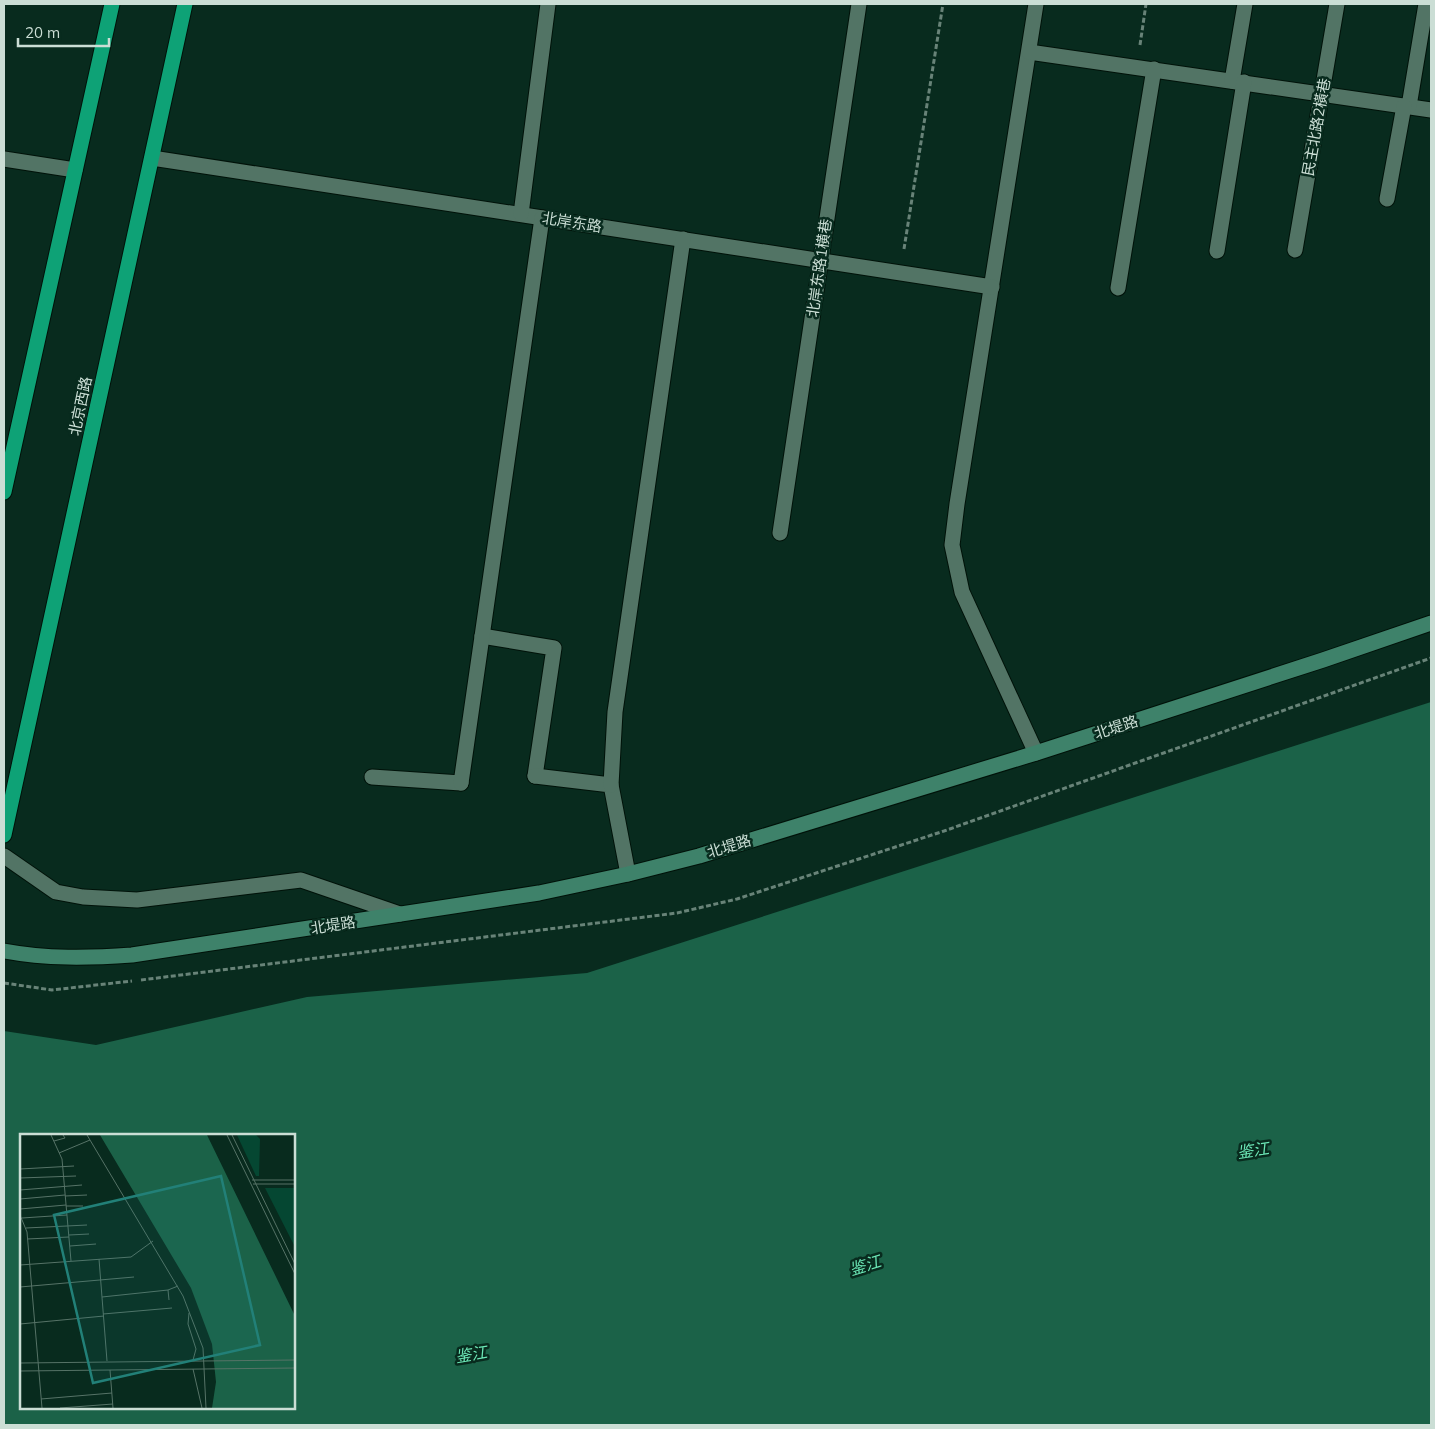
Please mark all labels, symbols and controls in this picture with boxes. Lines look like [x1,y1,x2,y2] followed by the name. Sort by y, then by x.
[18,15,109,47] scale bar
[25,23,60,42] text: 20 m
[1298,77,1334,177] street label: 民主北路2橫巷
[541,208,603,236] street label: 北岸东路
[803,218,835,318] street label: 北岸东路1横巷
[64,375,96,437] street label: 北京西路
[1092,711,1140,743] street label: 北堤路
[705,830,753,862] street label: 北堤路
[309,912,357,938] street label: 北堤路
[20,1134,295,1409] inset map
[1236,1138,1272,1162] water label: 鉴江
[847,1250,885,1279] water label: 鉴江
[454,1341,490,1366] water label: 鉴江

